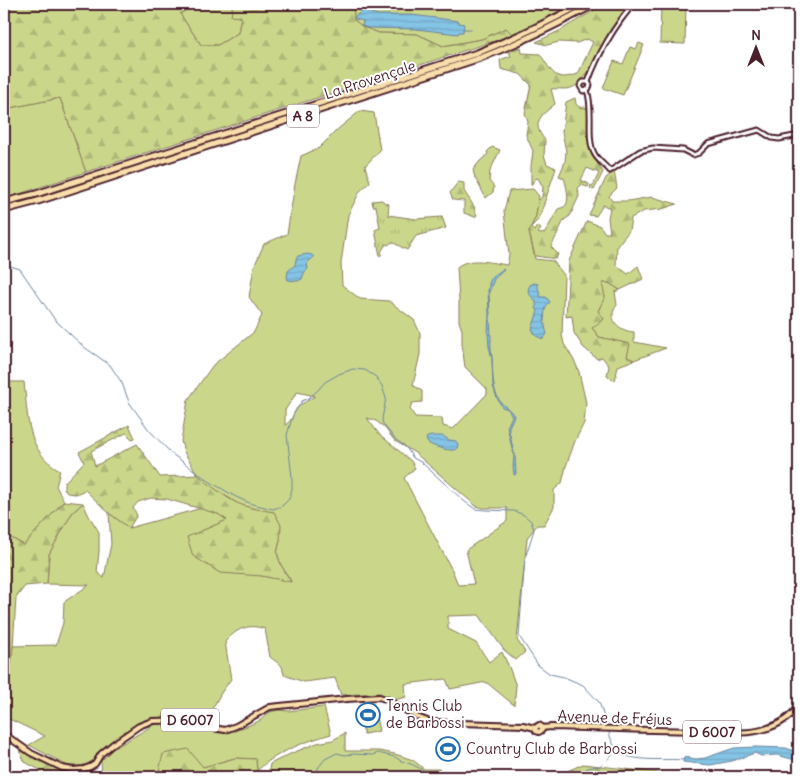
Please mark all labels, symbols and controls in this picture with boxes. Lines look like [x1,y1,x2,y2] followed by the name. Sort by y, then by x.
[730,22,780,72] north arrow
[751,26,761,44] text: N
[322,56,418,103] street label: La Provençale
[287,104,319,128] road number: A 8
[386,696,465,732] place label: Tennis Club de Barbossi
[355,702,381,728] sports icon: Tennis Club de Barbossi
[557,706,673,729] street label: Avenue de Fréjus
[161,708,219,732] road number: D 6007
[683,720,741,744] road number: D 6007
[435,736,461,762] sports icon: Country Club de Barbossi
[466,739,637,758] place label: Country Club de Barbossi

